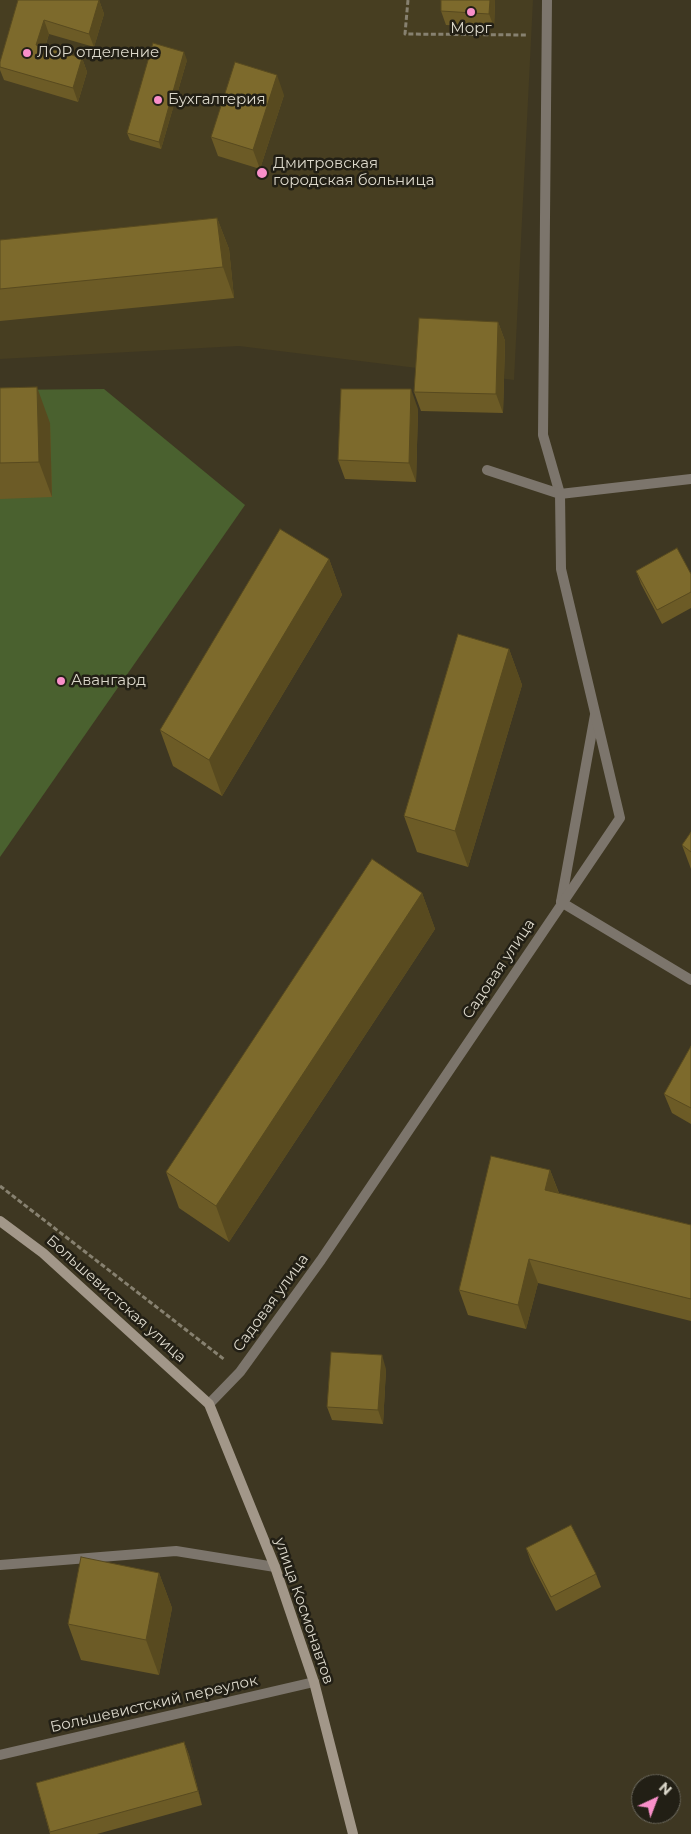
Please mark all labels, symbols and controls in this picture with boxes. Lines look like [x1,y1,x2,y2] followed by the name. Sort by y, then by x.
[465,6,477,18] marker: Морг
[450,20,492,38] place label: Морг
[37,44,159,62] place label: ЛОР отделение
[21,47,33,59] marker: ЛОР отделение
[168,91,266,109] place label: Бухгалтерия
[152,94,164,106] marker: Бухгалтерия
[273,155,434,190] place label: Дмитровская городская больница
[255,166,269,180] marker: Дмитровская городская больница
[71,672,146,690] place label: Авангард
[55,675,67,687] marker: Авангард
[459,916,539,1022] street label: Садовая улица
[43,1232,189,1366] street label: Большевистская улица
[230,1251,312,1355] street label: Садовая улица
[270,1535,338,1687] street label: улица Космонавтов
[49,1671,259,1737] street label: Большевистский переулок
[631,1774,681,1824] north arrow
[655,1778,676,1799] text: N

